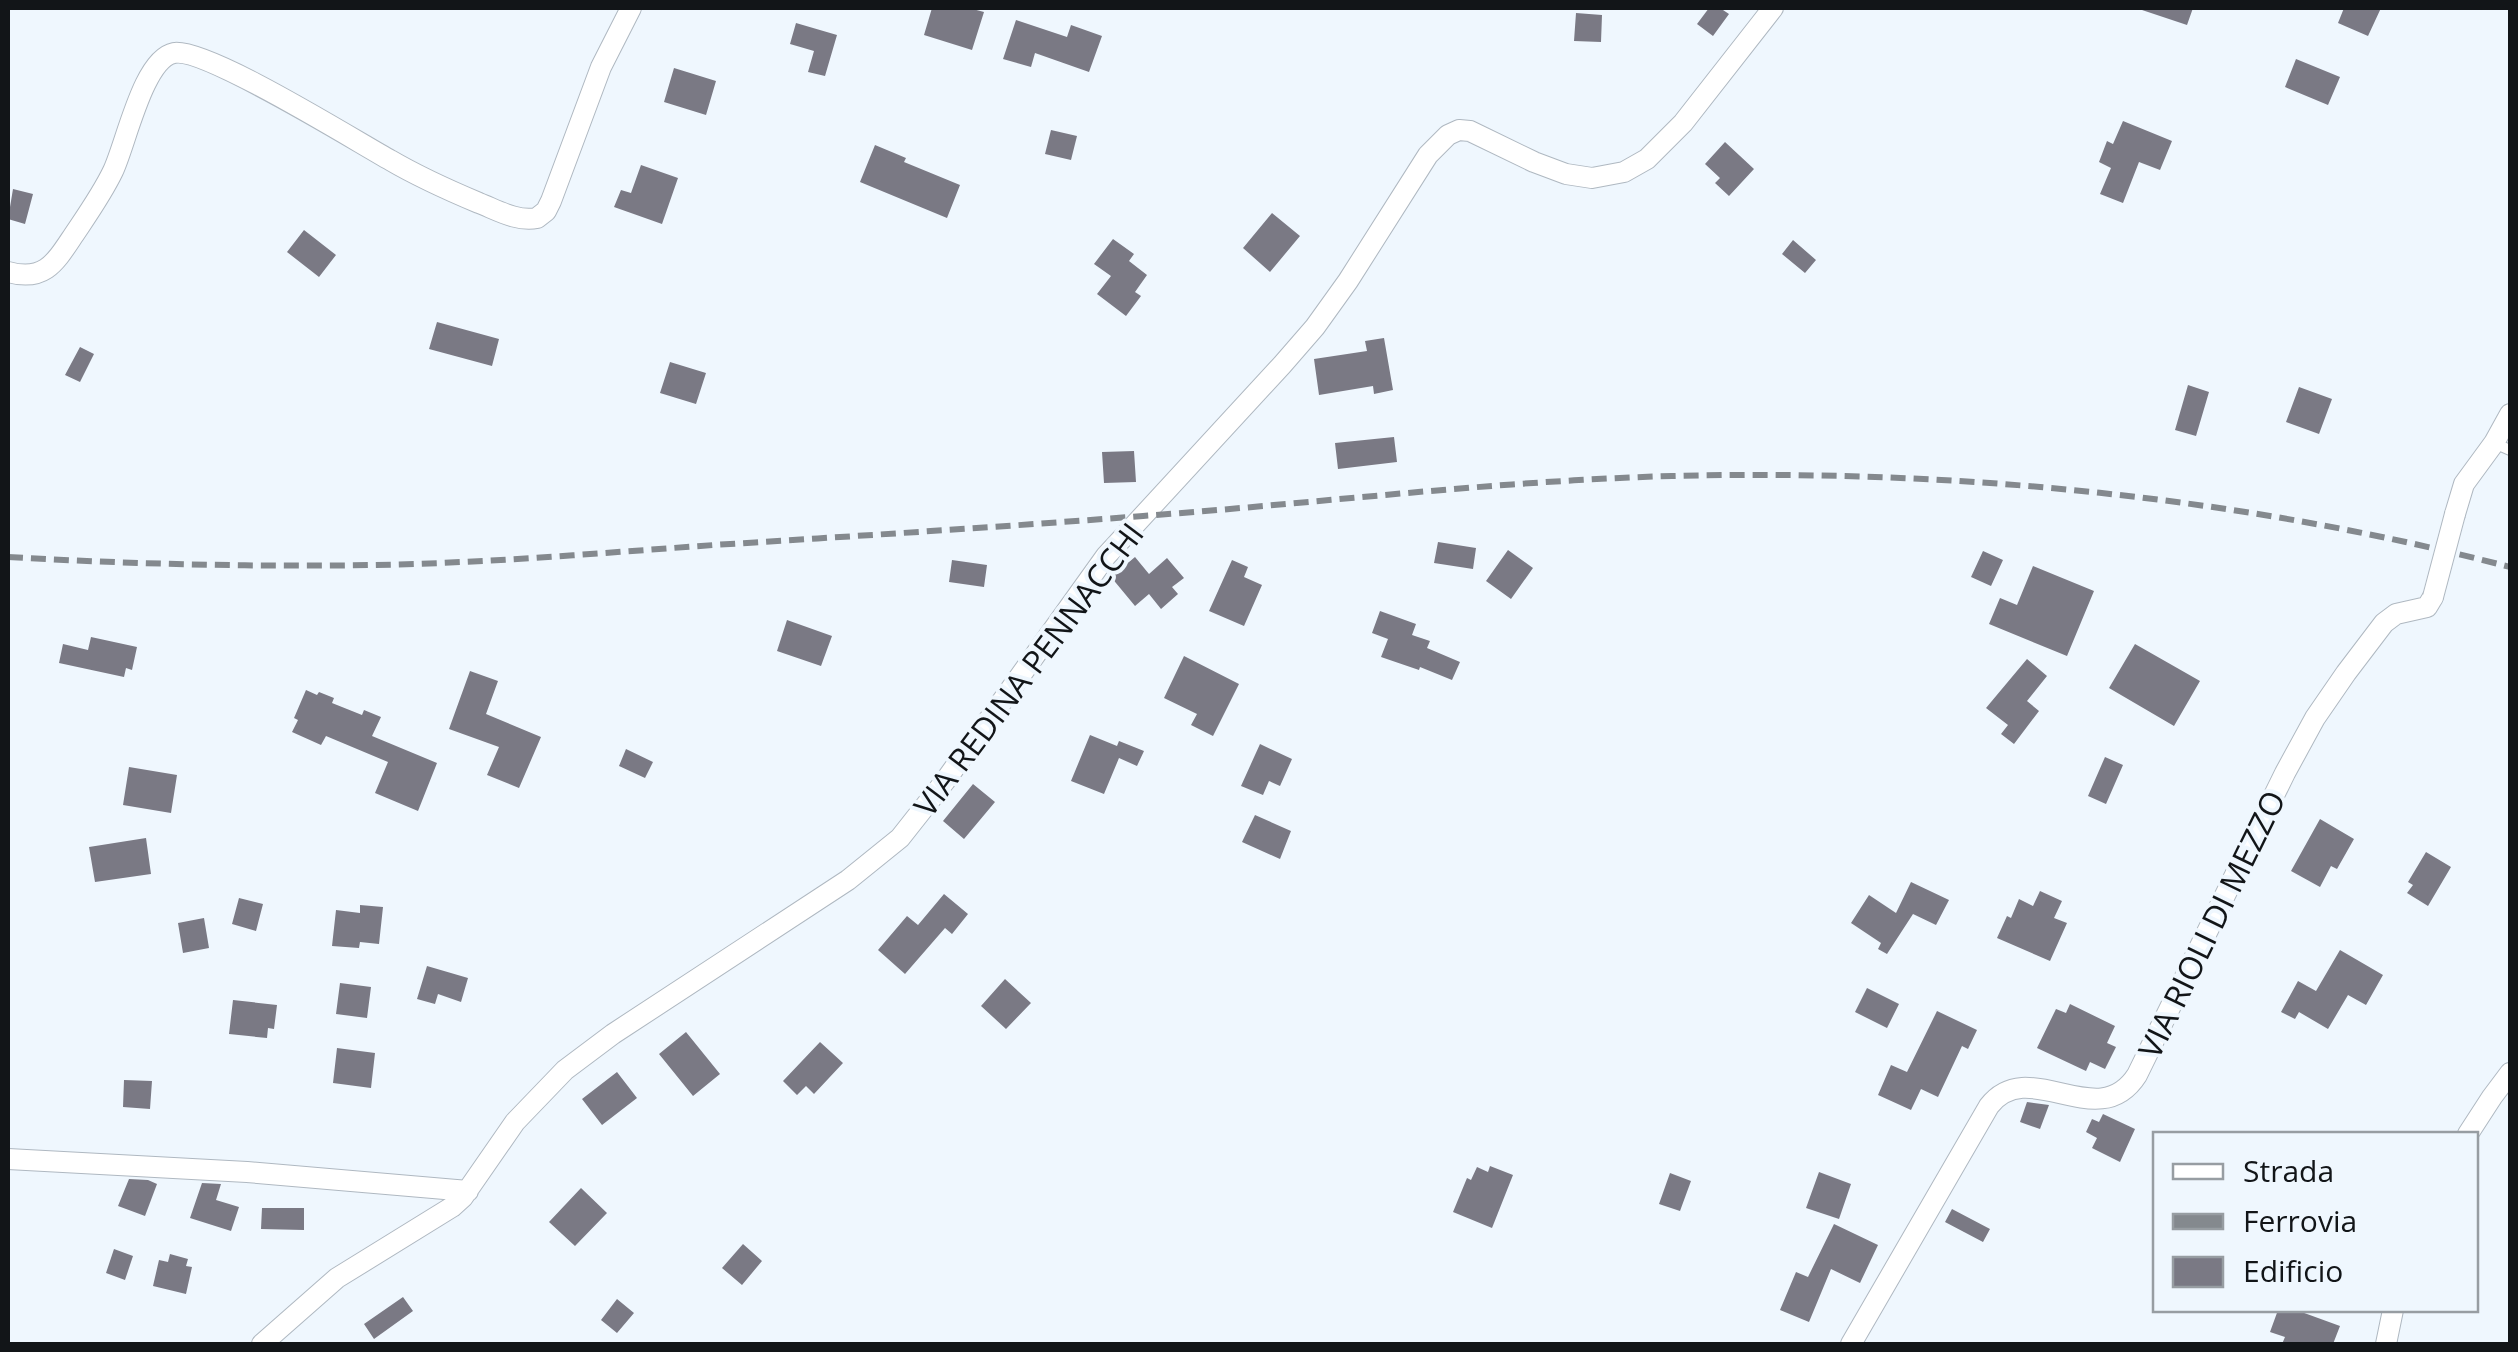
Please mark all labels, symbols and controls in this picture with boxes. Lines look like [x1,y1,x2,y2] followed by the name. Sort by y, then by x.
[903,513,1153,825] street label: VIA REDINA PENNACCHI
[2128,783,2294,1065] street label: VIA RIOLI DI MEZZO
[2153,1132,2478,1312] legend
[2243,1150,2334,1191] text: Strada
[2243,1200,2357,1241] text: Ferrovia
[2243,1250,2343,1291] text: Edificio

